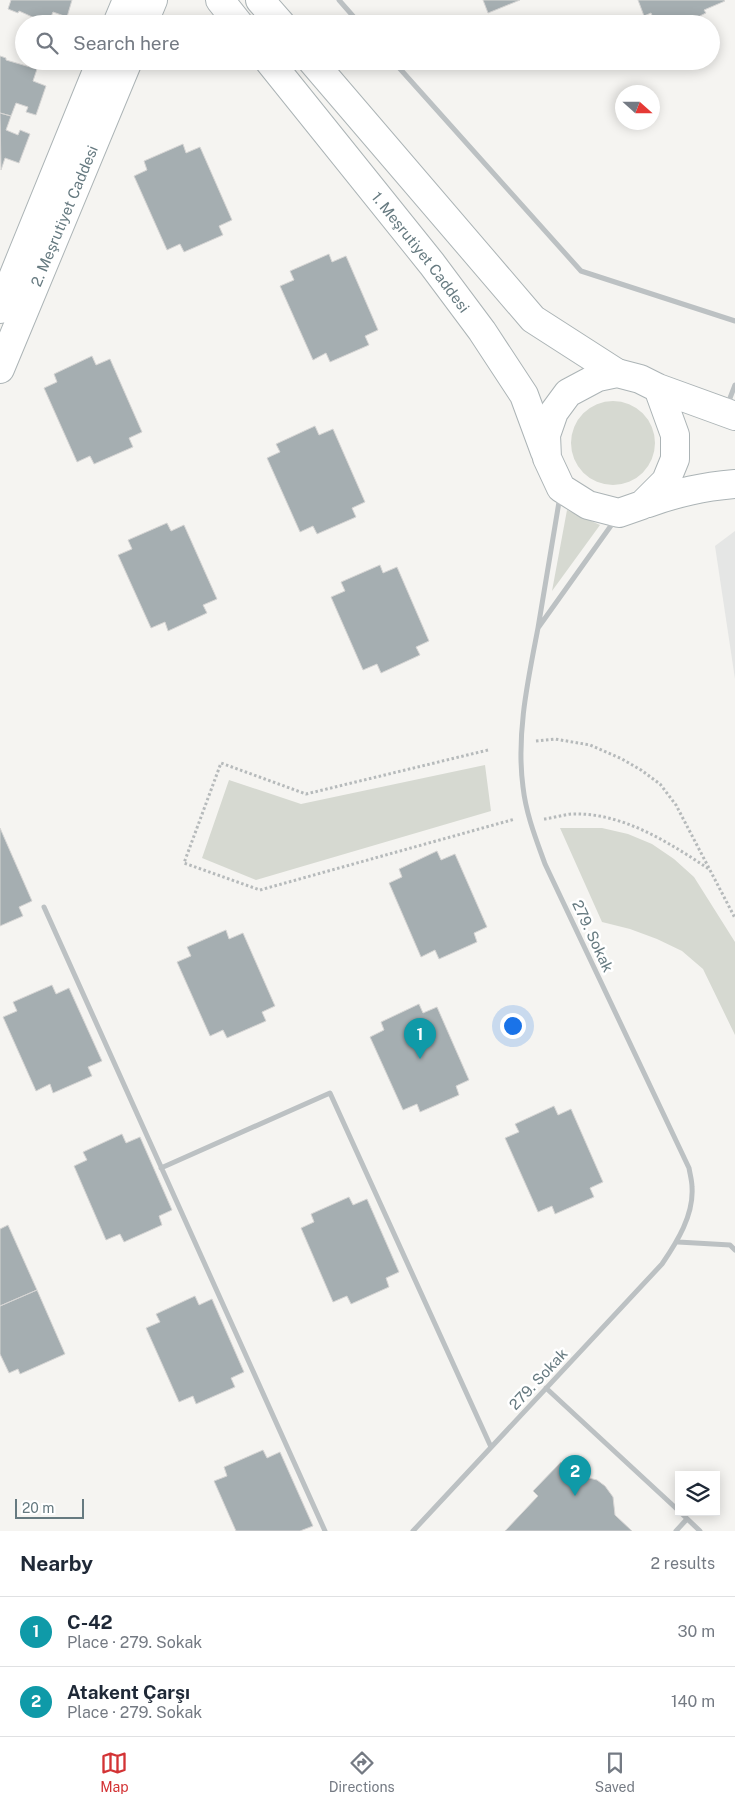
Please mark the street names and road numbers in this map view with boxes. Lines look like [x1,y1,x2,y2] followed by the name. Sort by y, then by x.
[27,143,101,289] street label: 2. Meşrutiyet Caddesi
[369,188,473,315] street label: 1. Meşrutiyet Caddesi
[569,897,617,975] street label: 279. Sokak
[505,1345,571,1413] street label: 279. Sokak

